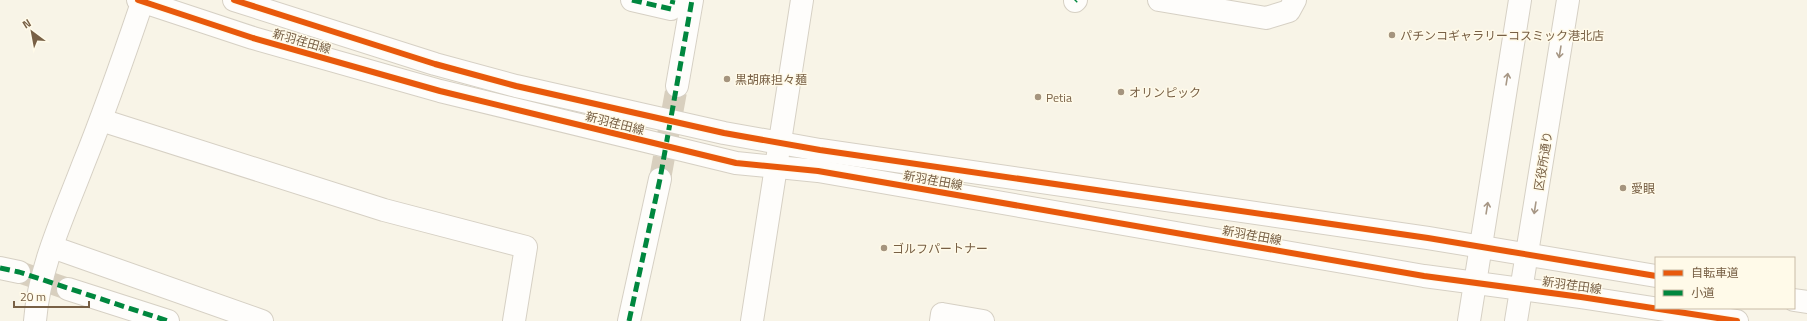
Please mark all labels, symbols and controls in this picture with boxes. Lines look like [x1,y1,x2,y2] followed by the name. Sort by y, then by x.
[12,12,52,52] north arrow
[19,15,34,32] text: N
[271,24,333,58] street label: 新羽荏田線
[1400,26,1604,45] place label: パチンコギャラリーコスミック港北店
[1387,30,1397,40] marker: パチンコギャラリーコスミック港北店
[1556,45,1564,58] one-way arrow
[735,70,807,89] place label: 黒胡麻担々麺
[1504,73,1512,86] one-way arrow
[722,74,732,84] marker: 黒胡麻担々麺
[1129,83,1201,102] place label: オリンピック
[1116,87,1126,97] marker: オリンピック
[1046,88,1072,107] place label: Petia
[1033,92,1043,102] marker: Petia
[584,107,646,139] street label: 新羽荏田線
[1529,130,1557,192] street label: 区役所通り
[902,165,964,195] street label: 新羽荏田線
[1631,179,1655,198] place label: 愛眼
[1618,183,1628,193] marker: 愛眼
[1531,201,1539,214] one-way arrow
[1483,202,1491,215] one-way arrow
[1221,220,1283,250] street label: 新羽荏田線
[892,239,988,258] place label: ゴルフパートナー
[879,243,889,253] marker: ゴルフパートナー
[1655,257,1795,309] legend
[1691,263,1739,282] text: 自転車道
[1541,271,1603,299] street label: 新羽荏田線
[14,283,89,309] scale bar
[1691,283,1715,302] text: 小道
[20,287,46,306] text: 20 m

